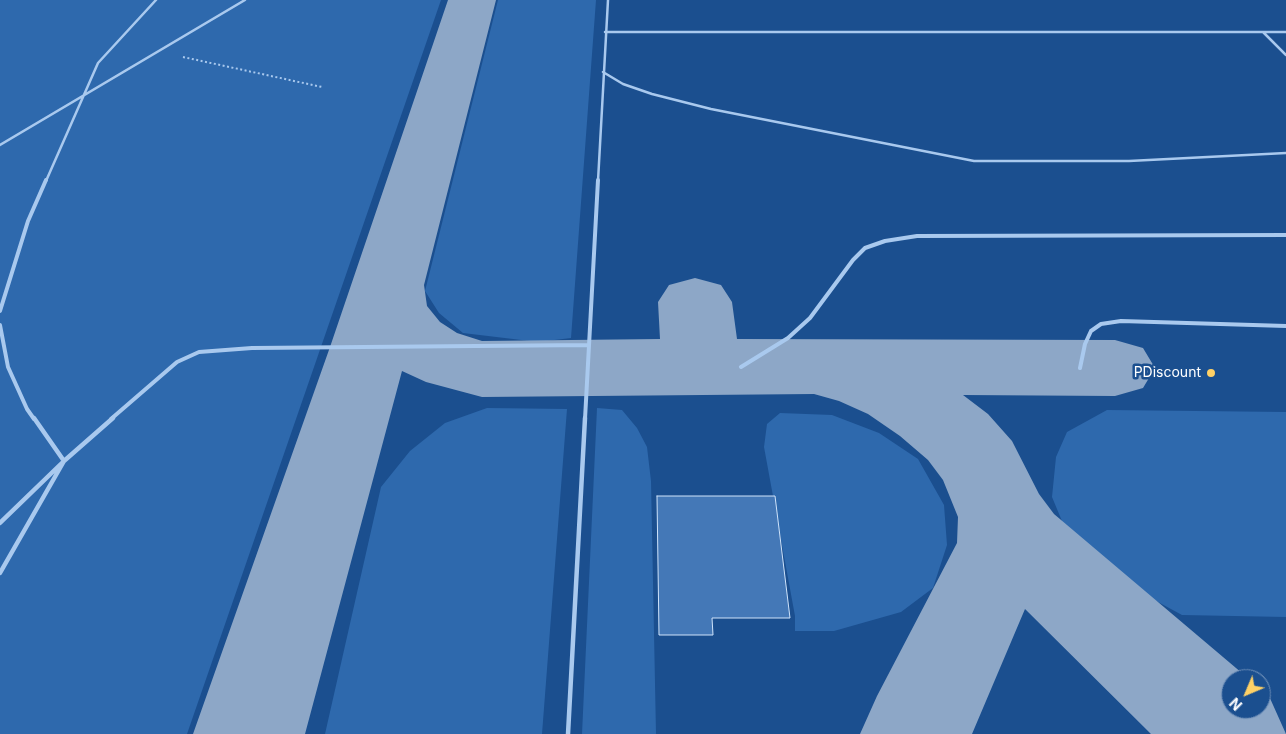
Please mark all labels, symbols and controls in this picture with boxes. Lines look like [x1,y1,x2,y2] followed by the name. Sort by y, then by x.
[1134,365,1201,381] place label: PDiscount
[1205,367,1217,379] marker: PDiscount
[1221,669,1271,719] north arrow
[1226,694,1246,714] text: N

